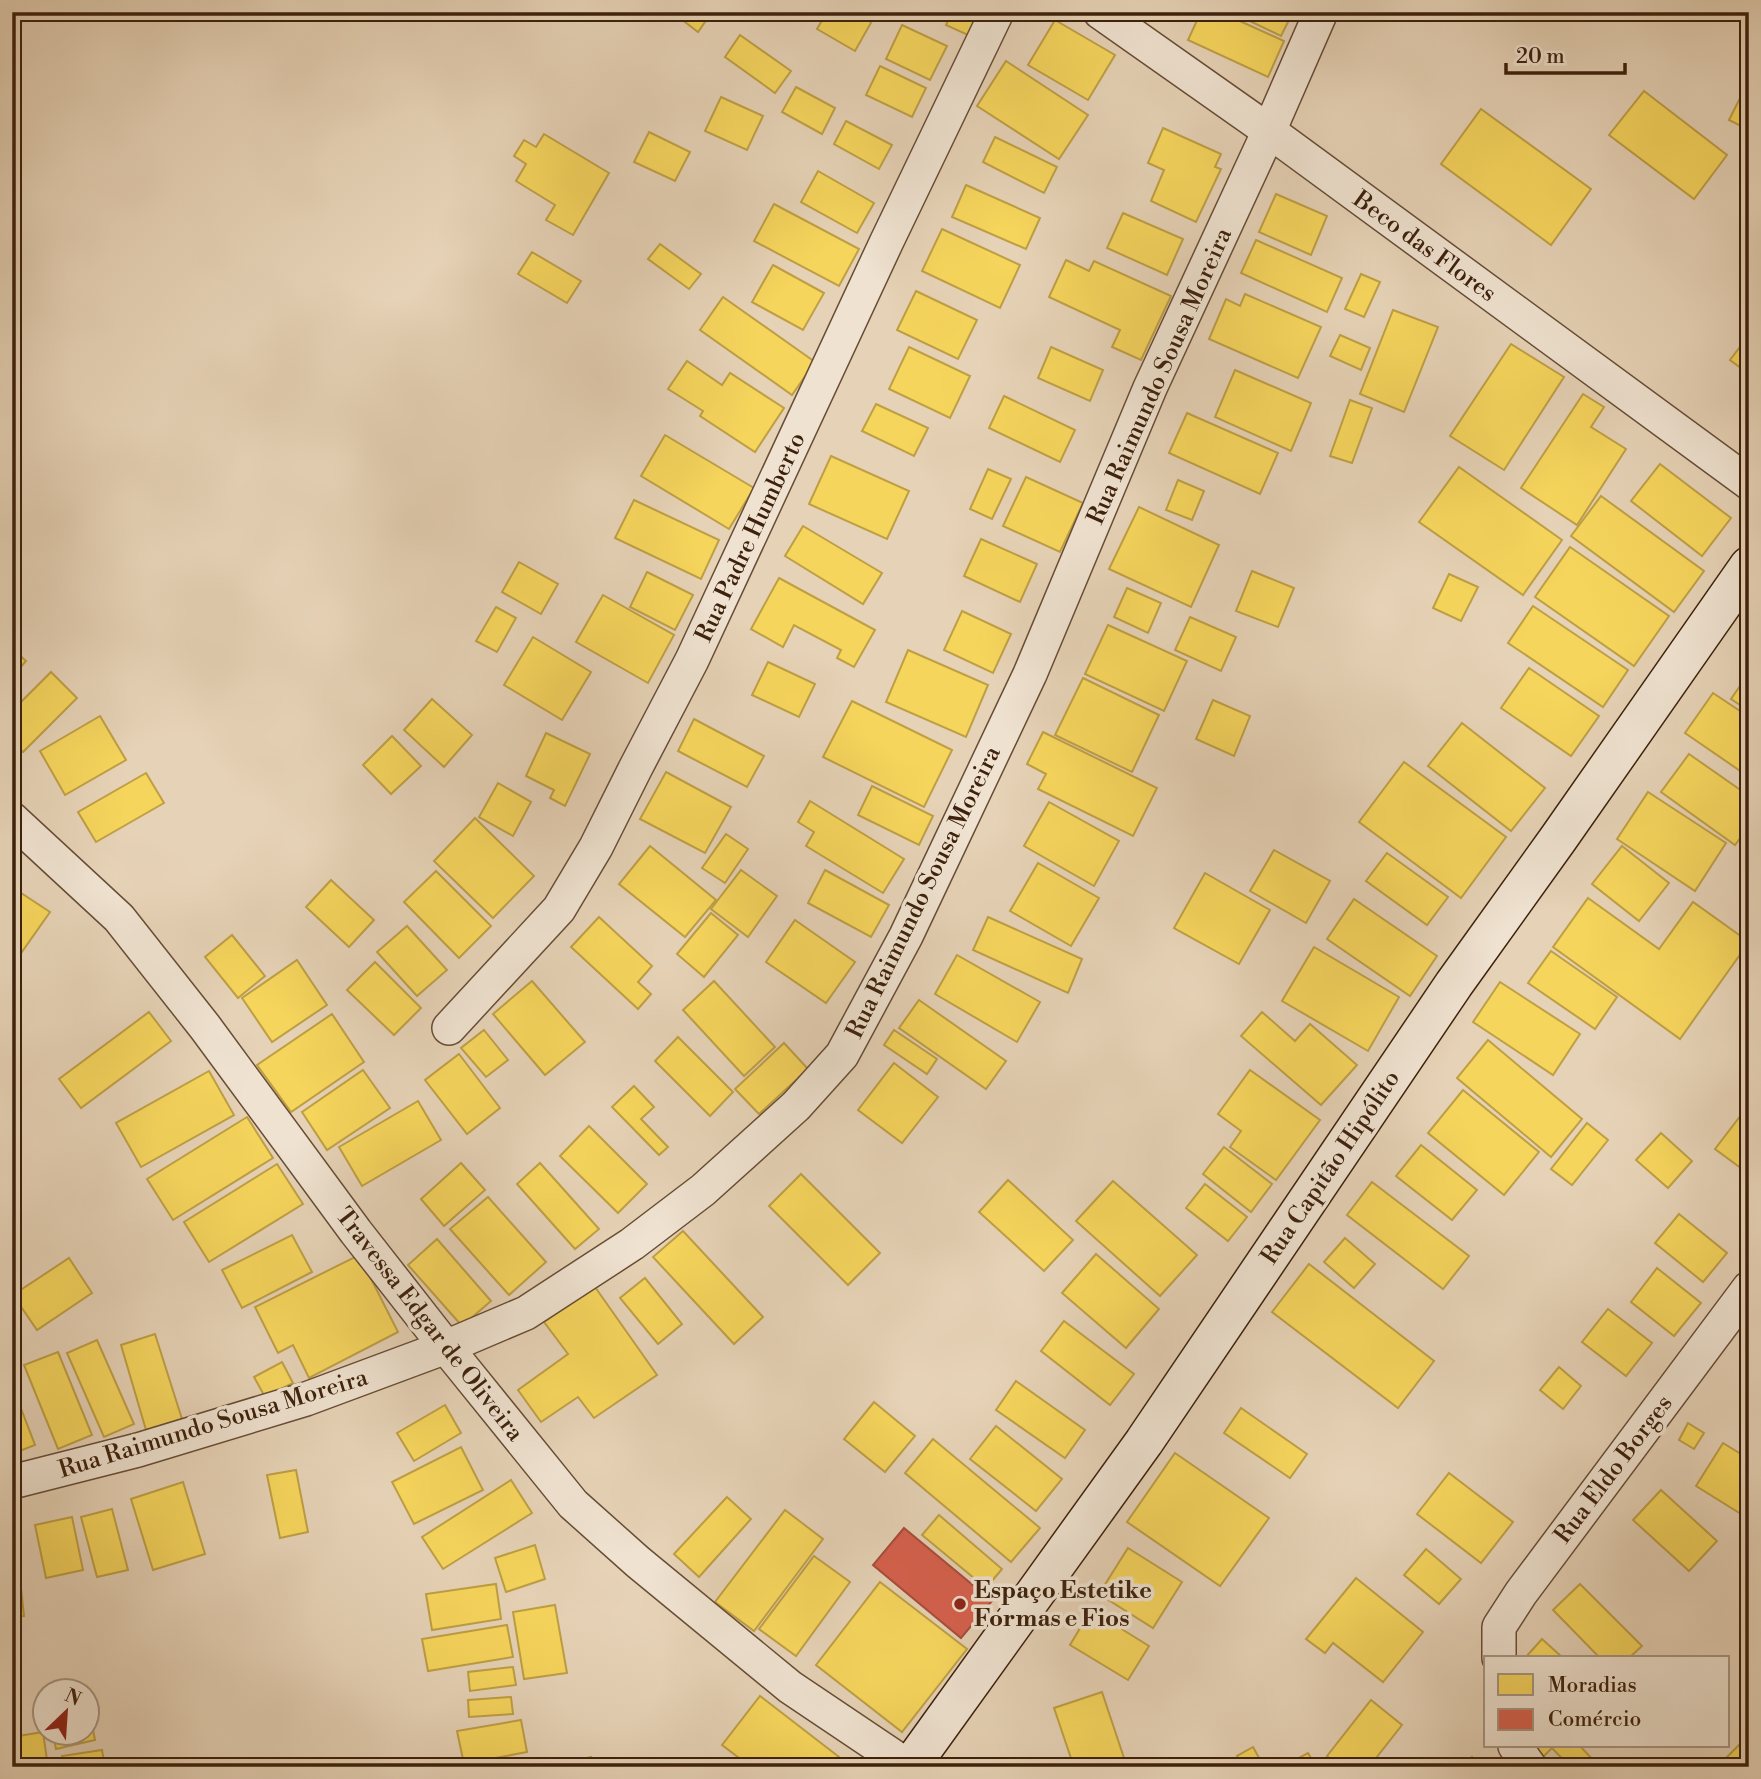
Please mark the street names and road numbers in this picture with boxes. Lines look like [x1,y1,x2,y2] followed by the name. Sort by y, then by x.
[1346,184,1502,309] street label: Beco das Flores
[1081,223,1239,529] street label: Rua Raimundo Sousa Moreira
[689,428,813,647] street label: Rua Padre Humberto
[840,741,1008,1044] street label: Rua Raimundo Sousa Moreira
[1255,1065,1407,1270] street label: Rua Capitão Hipólito
[329,1202,530,1448] street label: Travessa Edgar de Oliveira
[55,1362,372,1485] street label: Rua Raimundo Sousa Moreira
[1548,1389,1679,1550] street label: Rua Eldo Borges

